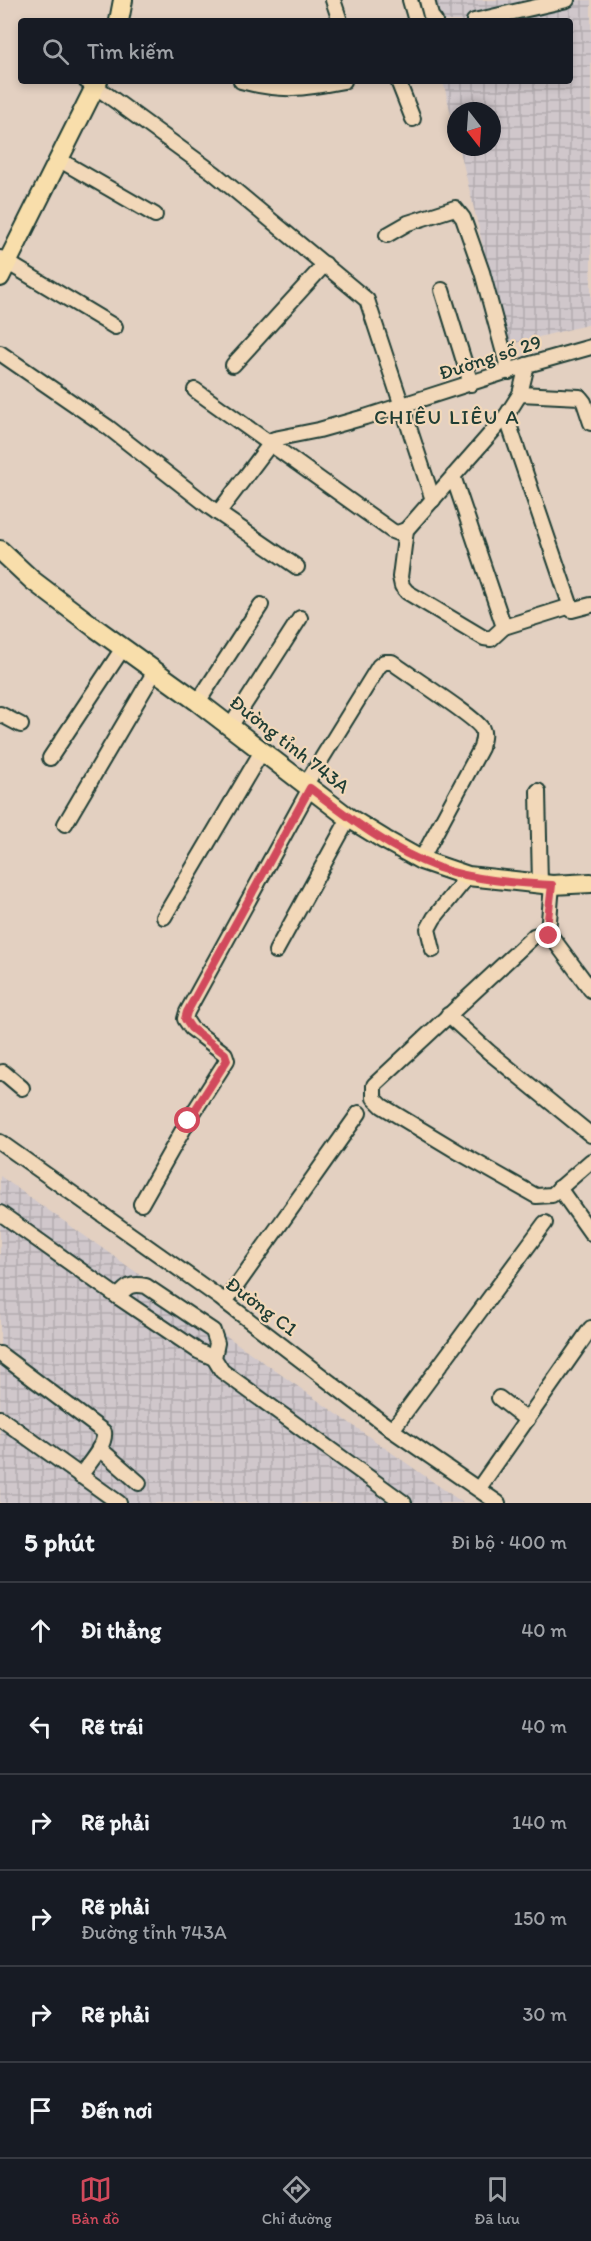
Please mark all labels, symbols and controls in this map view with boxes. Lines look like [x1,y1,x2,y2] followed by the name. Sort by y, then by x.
[18,18,573,84] search box
[39,35,72,68] icon: search
[87,38,174,65] text: Tìm kiếm
[447,102,501,156] north arrow
[436,329,544,385] street label: Đường số 29
[374,404,520,429] district label: CHIÊU LIÊU A
[225,690,355,798] street label: Đường tỉnh 743A
[535,922,561,948] route end
[174,1107,200,1133] route start
[221,1271,303,1341] street label: Đường C1
[24,1526,95,1558] text: 5 phút
[451,1530,567,1554] text: Đi bộ · 400 m
[24,1614,57,1647] icon: ahead
[81,1617,161,1644] text: Đi thẳng
[521,1618,567,1642] text: 40 m
[24,1710,57,1743] icon: left
[81,1713,143,1740] text: Rẽ trái
[521,1714,567,1738] text: 40 m
[24,1806,57,1839] icon: right
[81,1809,150,1836] text: Rẽ phải
[512,1810,567,1834] text: 140 m
[81,1893,150,1920] text: Rẽ phải
[24,1902,57,1935] icon: right
[514,1906,567,1930] text: 150 m
[81,1920,227,1944] text: Đường tỉnh 743A
[24,1998,57,2031] icon: right
[81,2001,150,2028] text: Rẽ phải
[522,2002,567,2026] text: 30 m
[24,2094,57,2127] icon: arrive
[81,2097,153,2124] text: Đến nơi
[71,2173,119,2228] tab: Bản đồ
[262,2173,332,2228] tab: Chỉ đường
[474,2173,520,2228] tab: Đã lưu

